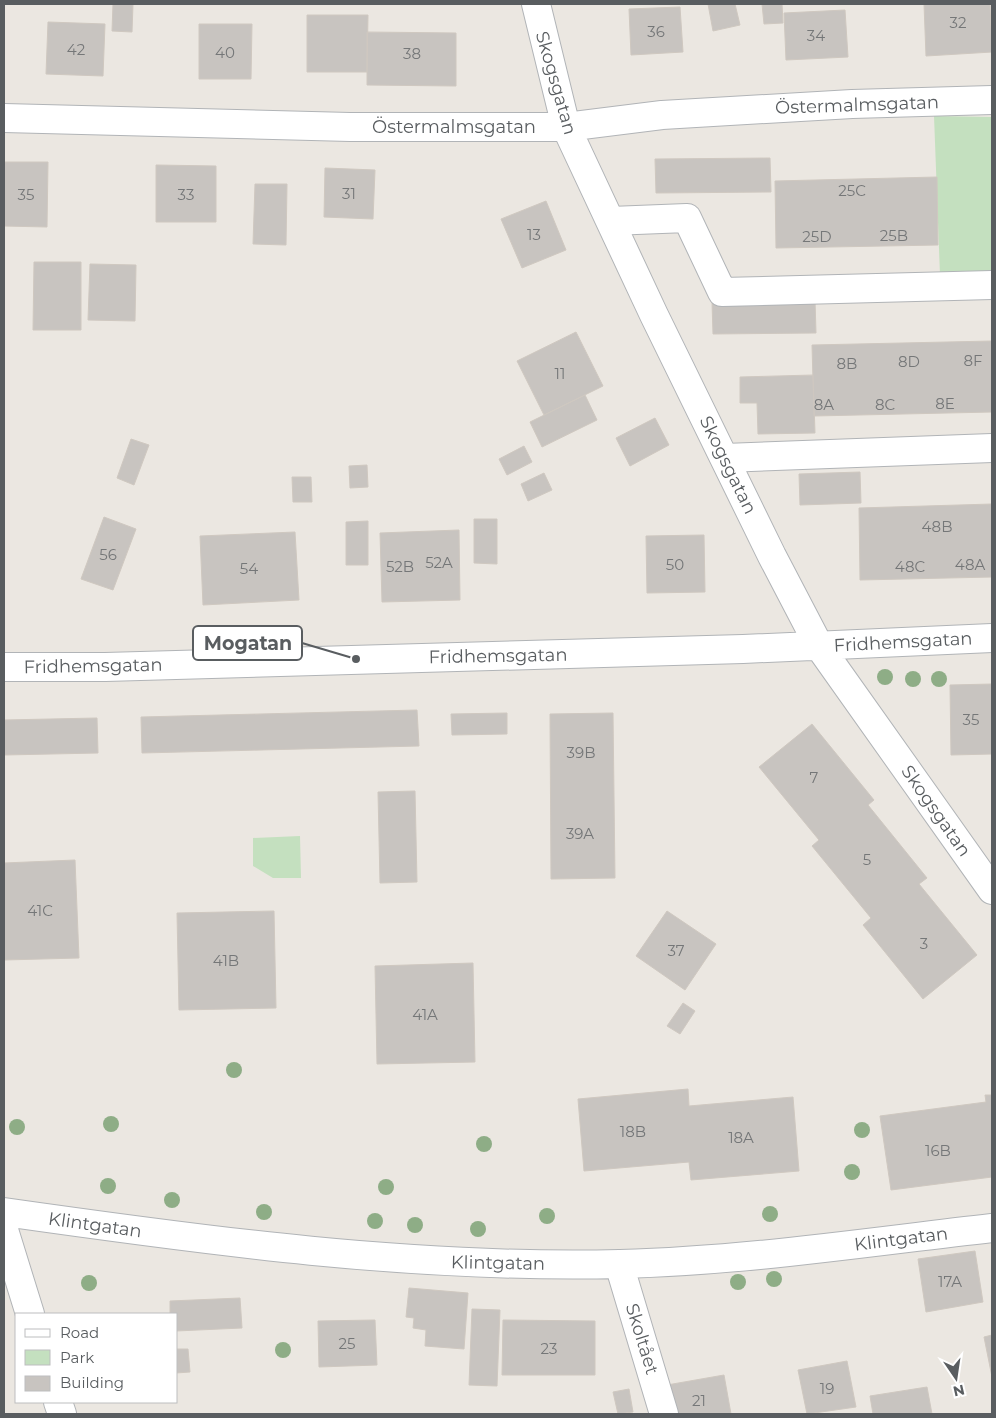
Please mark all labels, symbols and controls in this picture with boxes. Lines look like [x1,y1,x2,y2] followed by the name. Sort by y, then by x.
[950,13,966,32] house number: 32
[647,22,665,41] house number: 36
[807,26,825,45] house number: 34
[531,29,581,137] street label: Skogsgatan
[67,40,85,59] house number: 42
[215,43,235,62] house number: 40
[403,44,421,63] house number: 38
[775,91,939,119] street label: Östermalmsgatan
[372,116,536,138] street label: Östermalmsgatan
[838,181,866,200] house number: 25C
[342,184,356,203] house number: 31
[18,185,34,204] house number: 35
[178,185,194,204] house number: 33
[527,225,541,244] house number: 13
[880,226,908,245] house number: 25B
[802,227,832,246] house number: 25D
[963,351,983,370] house number: 8F
[898,352,920,371] house number: 8D
[837,354,857,373] house number: 8B
[555,364,565,383] house number: 11
[935,394,955,413] house number: 8E
[814,395,834,414] house number: 8A
[875,395,895,414] house number: 8C
[695,412,761,518] street label: Skogsgatan
[922,517,952,536] house number: 48B
[99,545,117,564] house number: 56
[425,553,453,572] house number: 52A
[666,555,684,574] house number: 50
[955,555,985,574] house number: 48A
[386,557,414,576] house number: 52B
[895,557,925,576] house number: 48C
[240,559,258,578] house number: 54
[193,626,302,660] callout: Mogatan
[833,627,973,657] street label: Fridhemsgatan
[204,632,292,655] text: Mogatan
[428,644,568,668] street label: Fridhemsgatan
[23,654,163,678] street label: Fridhemsgatan
[963,710,979,729] house number: 35
[567,743,595,762] house number: 39B
[896,761,976,861] street label: Skogsgatan
[810,768,819,787] house number: 7
[566,824,594,843] house number: 39A
[863,850,871,869] house number: 5
[27,901,53,920] house number: 41C
[920,934,928,953] house number: 3
[667,941,685,960] house number: 37
[213,951,239,970] house number: 41B
[412,1005,438,1024] house number: 41A
[620,1122,646,1141] house number: 18B
[728,1128,754,1147] house number: 18A
[925,1141,951,1160] house number: 16B
[47,1208,143,1242] street label: Klintgatan
[853,1222,949,1256] street label: Klintgatan
[451,1251,545,1275] street label: Klintgatan
[938,1272,962,1291] house number: 17A
[621,1301,663,1377] street label: Skoltået
[15,1313,178,1403] legend
[60,1323,99,1342] text: Road
[338,1334,356,1353] house number: 25
[541,1339,557,1358] house number: 23
[60,1348,94,1367] text: Park
[931,1353,981,1403] north arrow
[60,1373,124,1392] text: Building
[820,1379,834,1398] house number: 19
[951,1381,966,1401] text: N
[692,1391,706,1410] house number: 21

